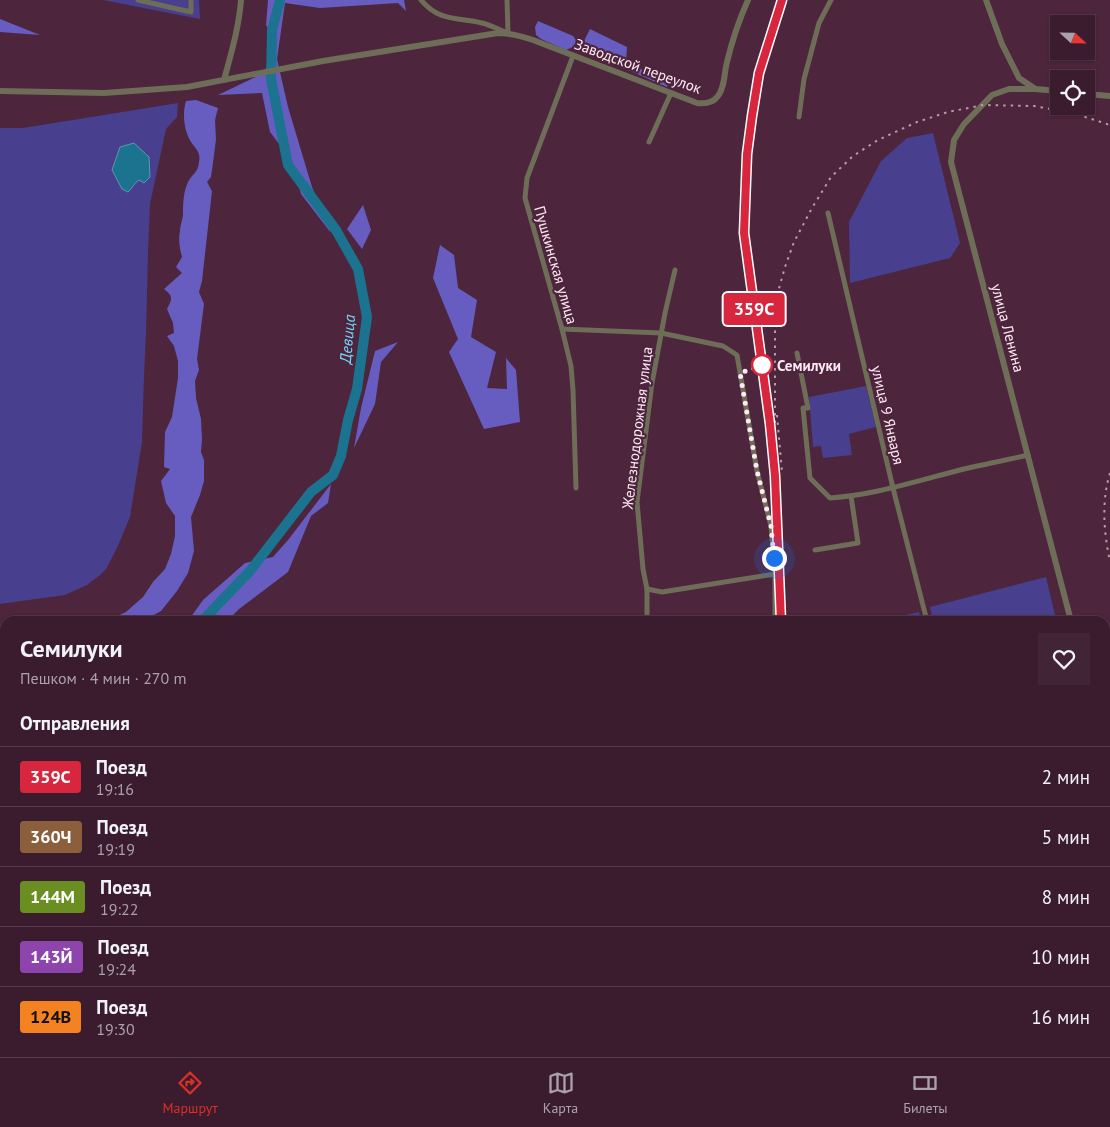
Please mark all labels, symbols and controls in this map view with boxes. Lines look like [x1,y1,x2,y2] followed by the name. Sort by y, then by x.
[1050,15,1095,60] north arrow
[1050,15,1095,115] map controls
[572,34,705,98] street label: Заводской переулок
[1050,70,1095,115] button: locate
[530,204,582,326] street label: Пушкинская улица
[987,282,1029,374] street label: улица Ленина
[719,293,789,325] line badge: 359С
[734,297,774,320] text: 359С
[335,313,359,366] water label: Девица
[617,346,656,511] street label: Железнодорожная улица
[751,354,773,376] marker: Семилуки
[777,356,841,375] place label: Семилуки
[867,364,909,466] street label: улица 9 Января
[762,546,787,571] your location
[20,633,122,664] text: Семилуки
[1038,633,1090,685] button: heart
[20,668,187,688] text: Пешком · 4 мин · 270 m
[20,711,130,735] text: Отправления
[96,755,147,779] text: Поезд
[30,765,71,788] text: 359С
[1042,765,1090,789] text: 2 мин
[96,779,134,799] text: 19:16
[97,815,148,839] text: Поезд
[30,825,72,848] text: 360Ч
[1042,825,1090,849] text: 5 мин
[97,839,135,859] text: 19:19
[100,875,151,899] text: Поезд
[30,885,75,908] text: 144М
[1042,885,1090,909] text: 8 мин
[100,899,138,919] text: 19:22
[98,935,149,959] text: Поезд
[30,945,73,968] text: 143Й
[1031,945,1090,969] text: 10 мин
[98,959,136,979] text: 19:24
[96,995,147,1019] text: Поезд
[30,1005,71,1028] text: 124В
[1031,1005,1090,1029] text: 16 мин
[96,1019,135,1039] text: 19:30
[162,1069,218,1117] tab: Маршрут
[543,1069,578,1117] tab: Карта
[903,1069,948,1117] tab: Билеты

